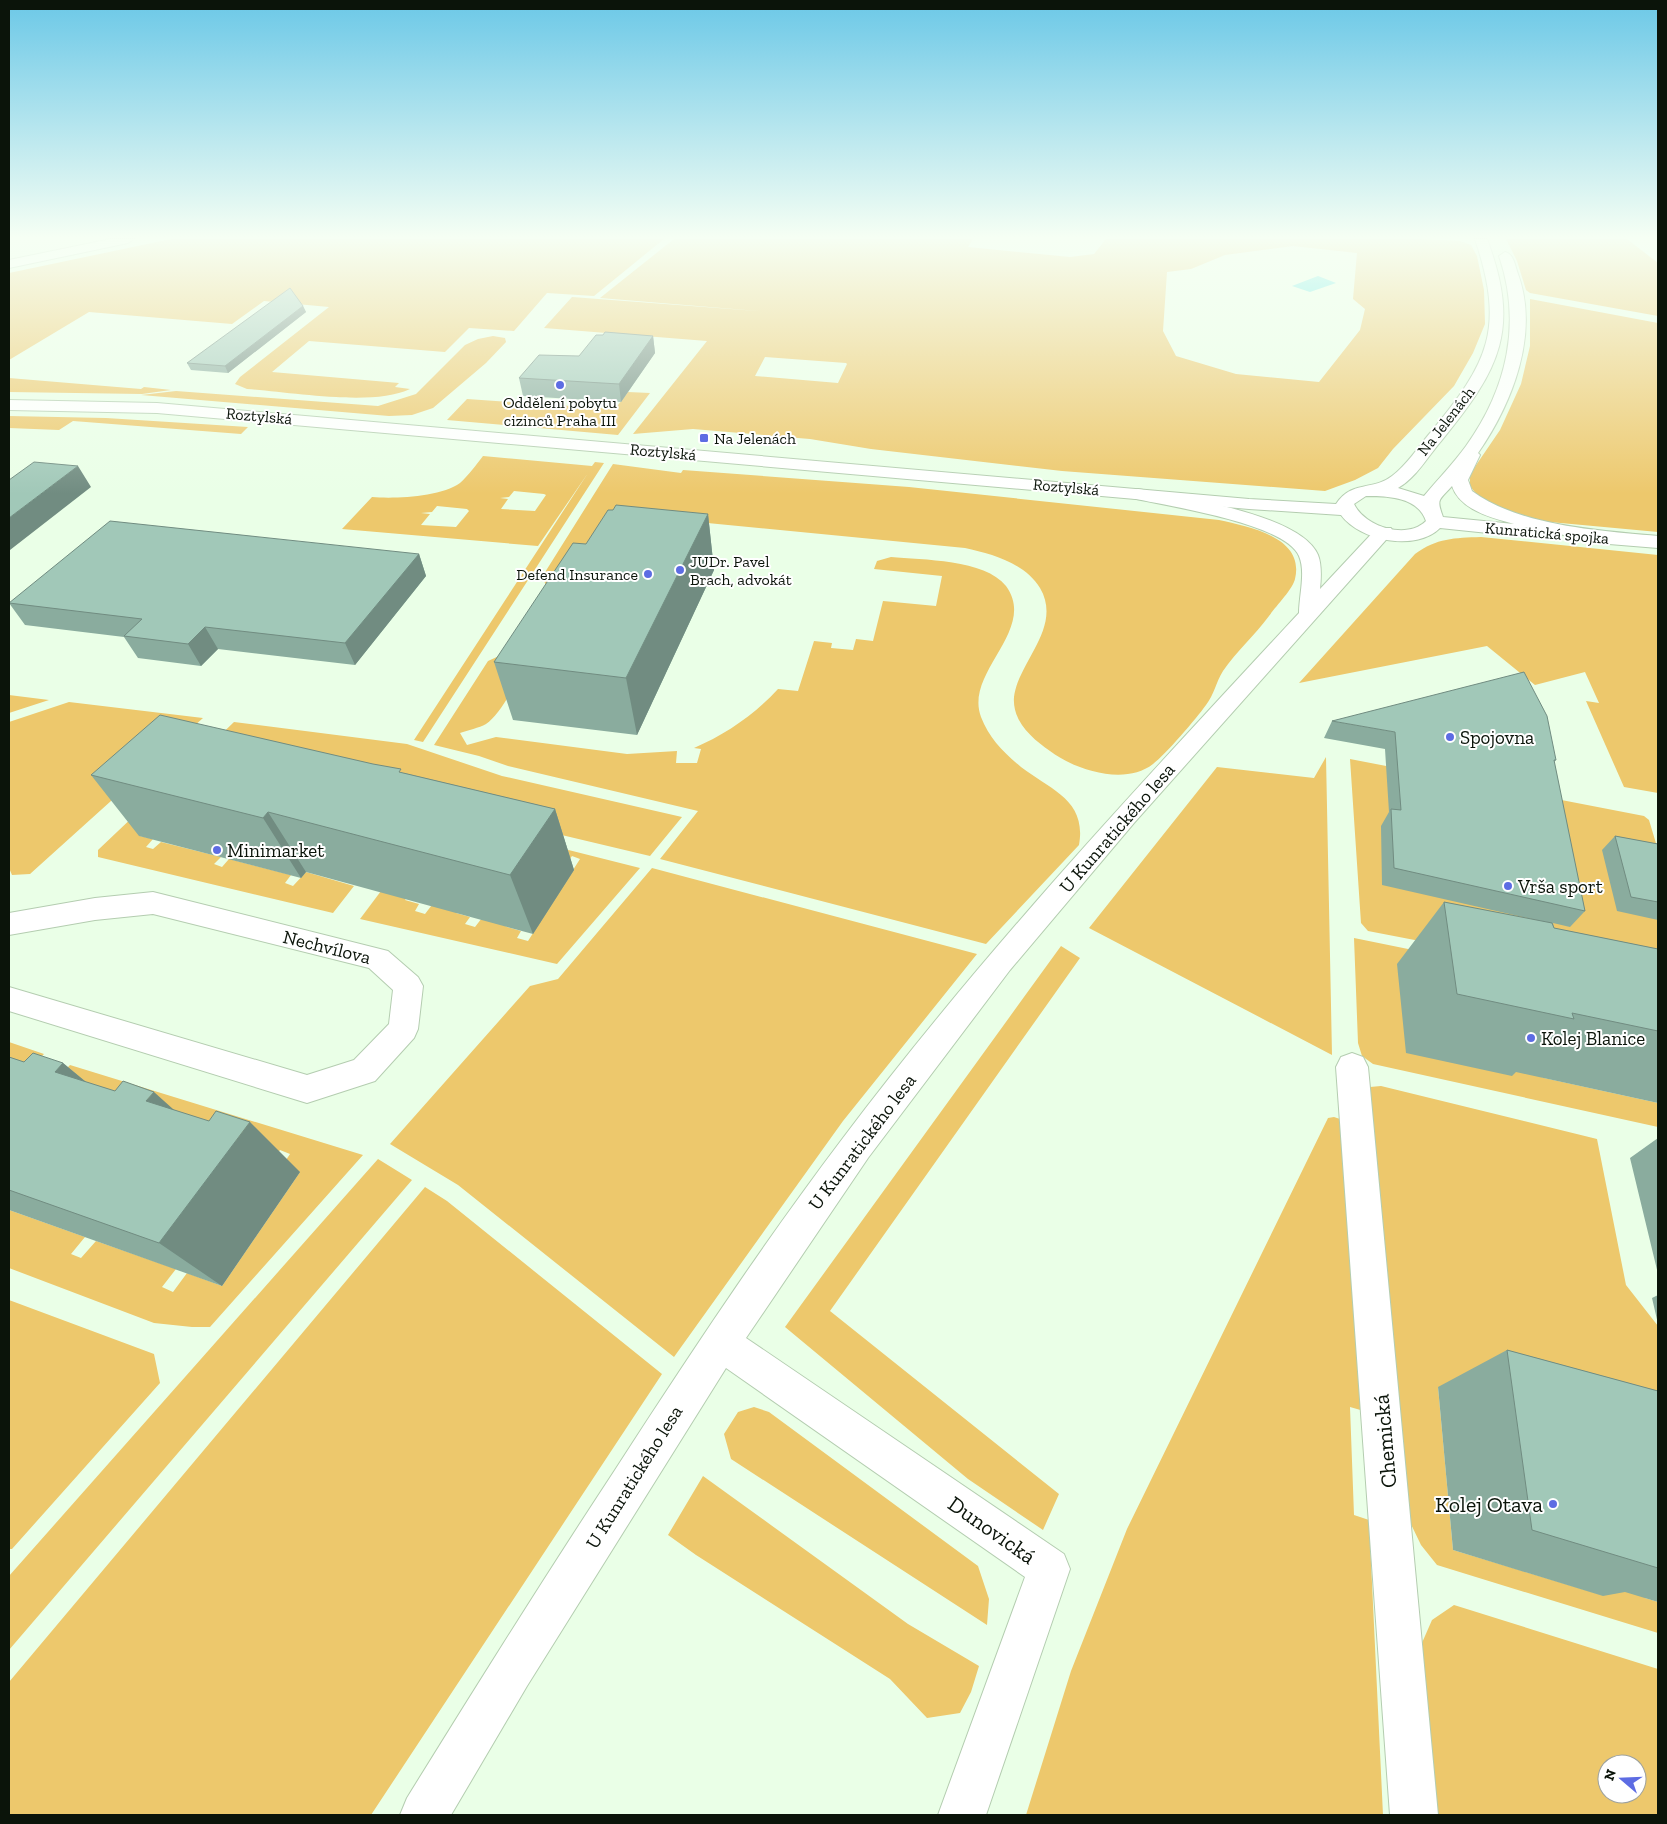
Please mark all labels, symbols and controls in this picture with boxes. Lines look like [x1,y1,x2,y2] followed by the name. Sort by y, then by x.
[554,379,566,391] marker: Oddělení pobytu cizinců Praha III
[1413,383,1479,459] street label: Na Jelenách
[503,393,617,430] place label: Oddělení pobytu cizinců Praha III
[225,404,293,428] street label: Roztylská
[714,429,796,448] place label: Na Jelenách
[698,432,710,444] marker: Na Jelenách
[629,440,697,464] street label: Roztylská
[1032,475,1100,499] street label: Roztylská
[1484,518,1610,548] street label: Kunratická spojka
[690,552,792,589] place label: JUDr. Pavel Brach, advokát
[674,564,686,576] marker: JUDr. Pavel Brach, advokát
[516,565,638,584] place label: Defend Insurance
[642,568,654,580] marker: Defend Insurance
[1460,726,1534,749] place label: Spojovna
[1444,731,1456,743] marker: Spojovna
[1054,758,1180,898] street label: U Kunratického lesa
[227,839,324,862] place label: Minimarket
[211,844,223,856] marker: Minimarket
[1517,875,1603,898] place label: Vrša sport
[1502,880,1514,892] marker: Vrša sport
[281,925,373,969] street label: Nechvílova
[1541,1027,1645,1050] place label: Kolej Blanice
[1525,1032,1537,1044] marker: Kolej Blanice
[803,1069,921,1215] street label: U Kunratického lesa
[1367,1393,1403,1489] street label: Chemická
[581,1401,687,1553] street label: U Kunratického lesa
[943,1490,1041,1570] street label: Dunovická
[1435,1491,1543,1518] place label: Kolej Otava
[1547,1498,1559,1510] marker: Kolej Otava
[1597,1754,1647,1804] north arrow
[1600,1767,1620,1783] text: N

